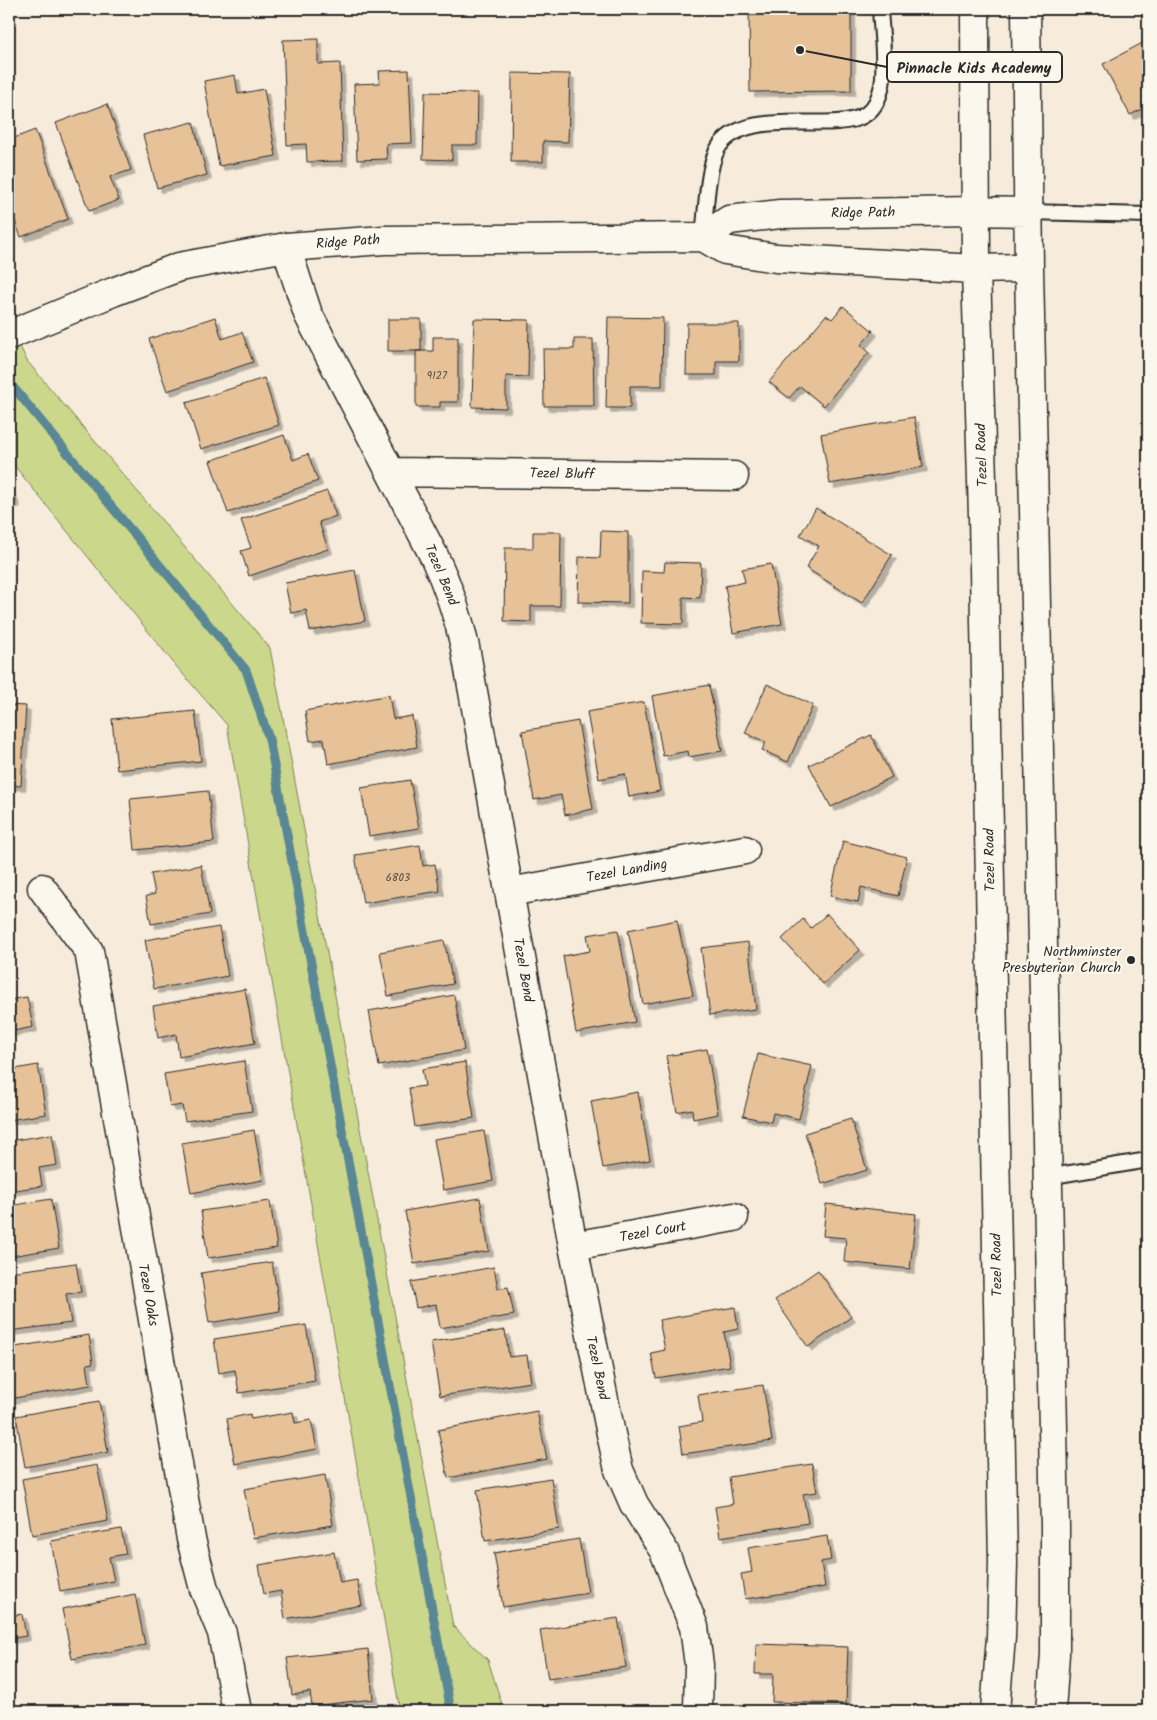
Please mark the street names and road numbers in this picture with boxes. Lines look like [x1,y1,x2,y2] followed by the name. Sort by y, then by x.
[831,201,895,225] street label: Ridge Path
[315,229,381,255] street label: Ridge Path
[970,422,994,487] street label: Tezel Road
[529,462,596,486] street label: Tezel Bluff
[418,541,464,610] street label: Tezel Bend
[978,827,1002,892] street label: Tezel Road
[585,853,669,889] street label: Tezel Landing
[507,936,540,1005] street label: Tezel Bend
[618,1215,688,1249] street label: Tezel Court
[985,1232,1009,1297] street label: Tezel Road
[132,1262,164,1328] street label: Tezel Oaks
[579,1334,615,1403] street label: Tezel Bend

